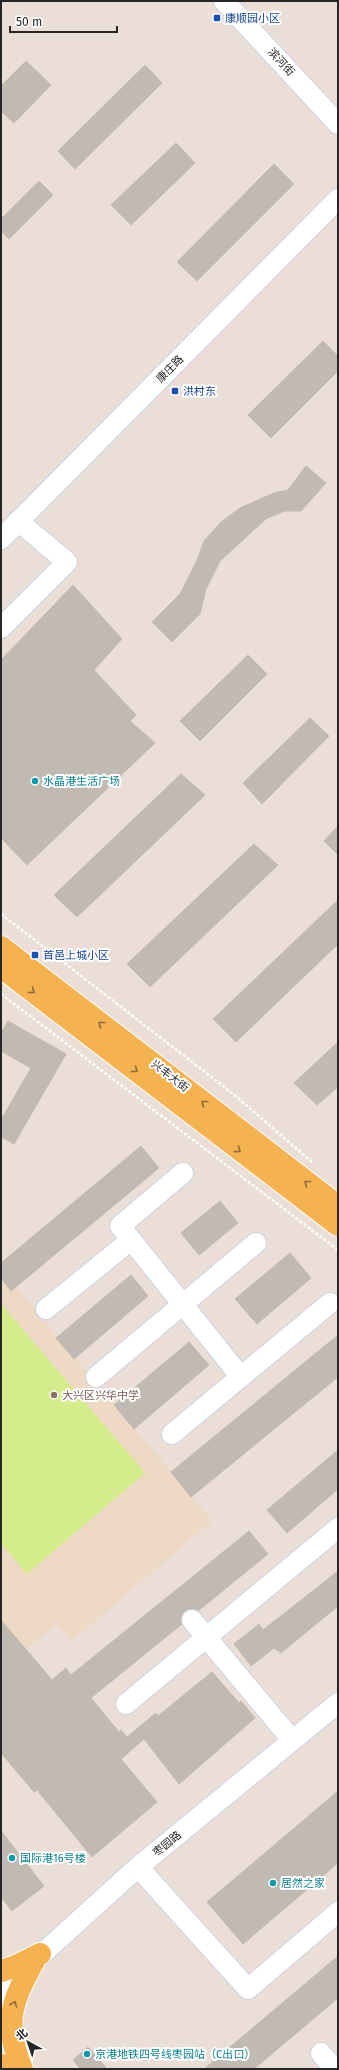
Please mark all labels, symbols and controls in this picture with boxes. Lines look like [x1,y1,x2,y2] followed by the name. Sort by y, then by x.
[10,8,117,34] scale bar
[225,12,280,25] place label: 康顺园小区
[212,13,222,23] marker: 康顺园小区
[16,15,42,29] text: 50 m
[265,45,297,79] street label: 滨河街
[154,353,186,385] street label: 康庄路
[183,385,216,398] place label: 洪村东
[170,386,180,396] marker: 洪村东
[43,775,120,788] place label: 水晶港生活广场
[30,776,40,786] marker: 水晶港生活广场
[43,949,109,962] place label: 首邑上城小区
[30,950,40,960] marker: 首邑上城小区
[27,986,34,993] one-way arrow
[99,1022,106,1029] one-way arrow
[149,1057,191,1095] street label: 兴丰大街
[130,1066,137,1073] one-way arrow
[202,1101,209,1108] one-way arrow
[233,1145,240,1152] one-way arrow
[305,1180,312,1187] one-way arrow
[62,1389,139,1402] place label: 大兴区兴华中学
[49,1390,59,1400] marker: 大兴区兴华中学
[150,1829,184,1859] street label: 枣园路
[20,1852,86,1865] place label: 国际港16号楼
[7,1853,17,1863] marker: 国际港16号楼
[281,1877,325,1890] place label: 居然之家
[268,1878,278,1888] marker: 居然之家
[9,2001,18,2008] one-way arrow
[8,2022,48,2062] north arrow
[14,2026,30,2043] text: 北
[95,2048,255,2061] place label: 京港地铁四号线枣园站（C出口）
[82,2049,92,2059] marker: 京港地铁四号线枣园站（C出口）

